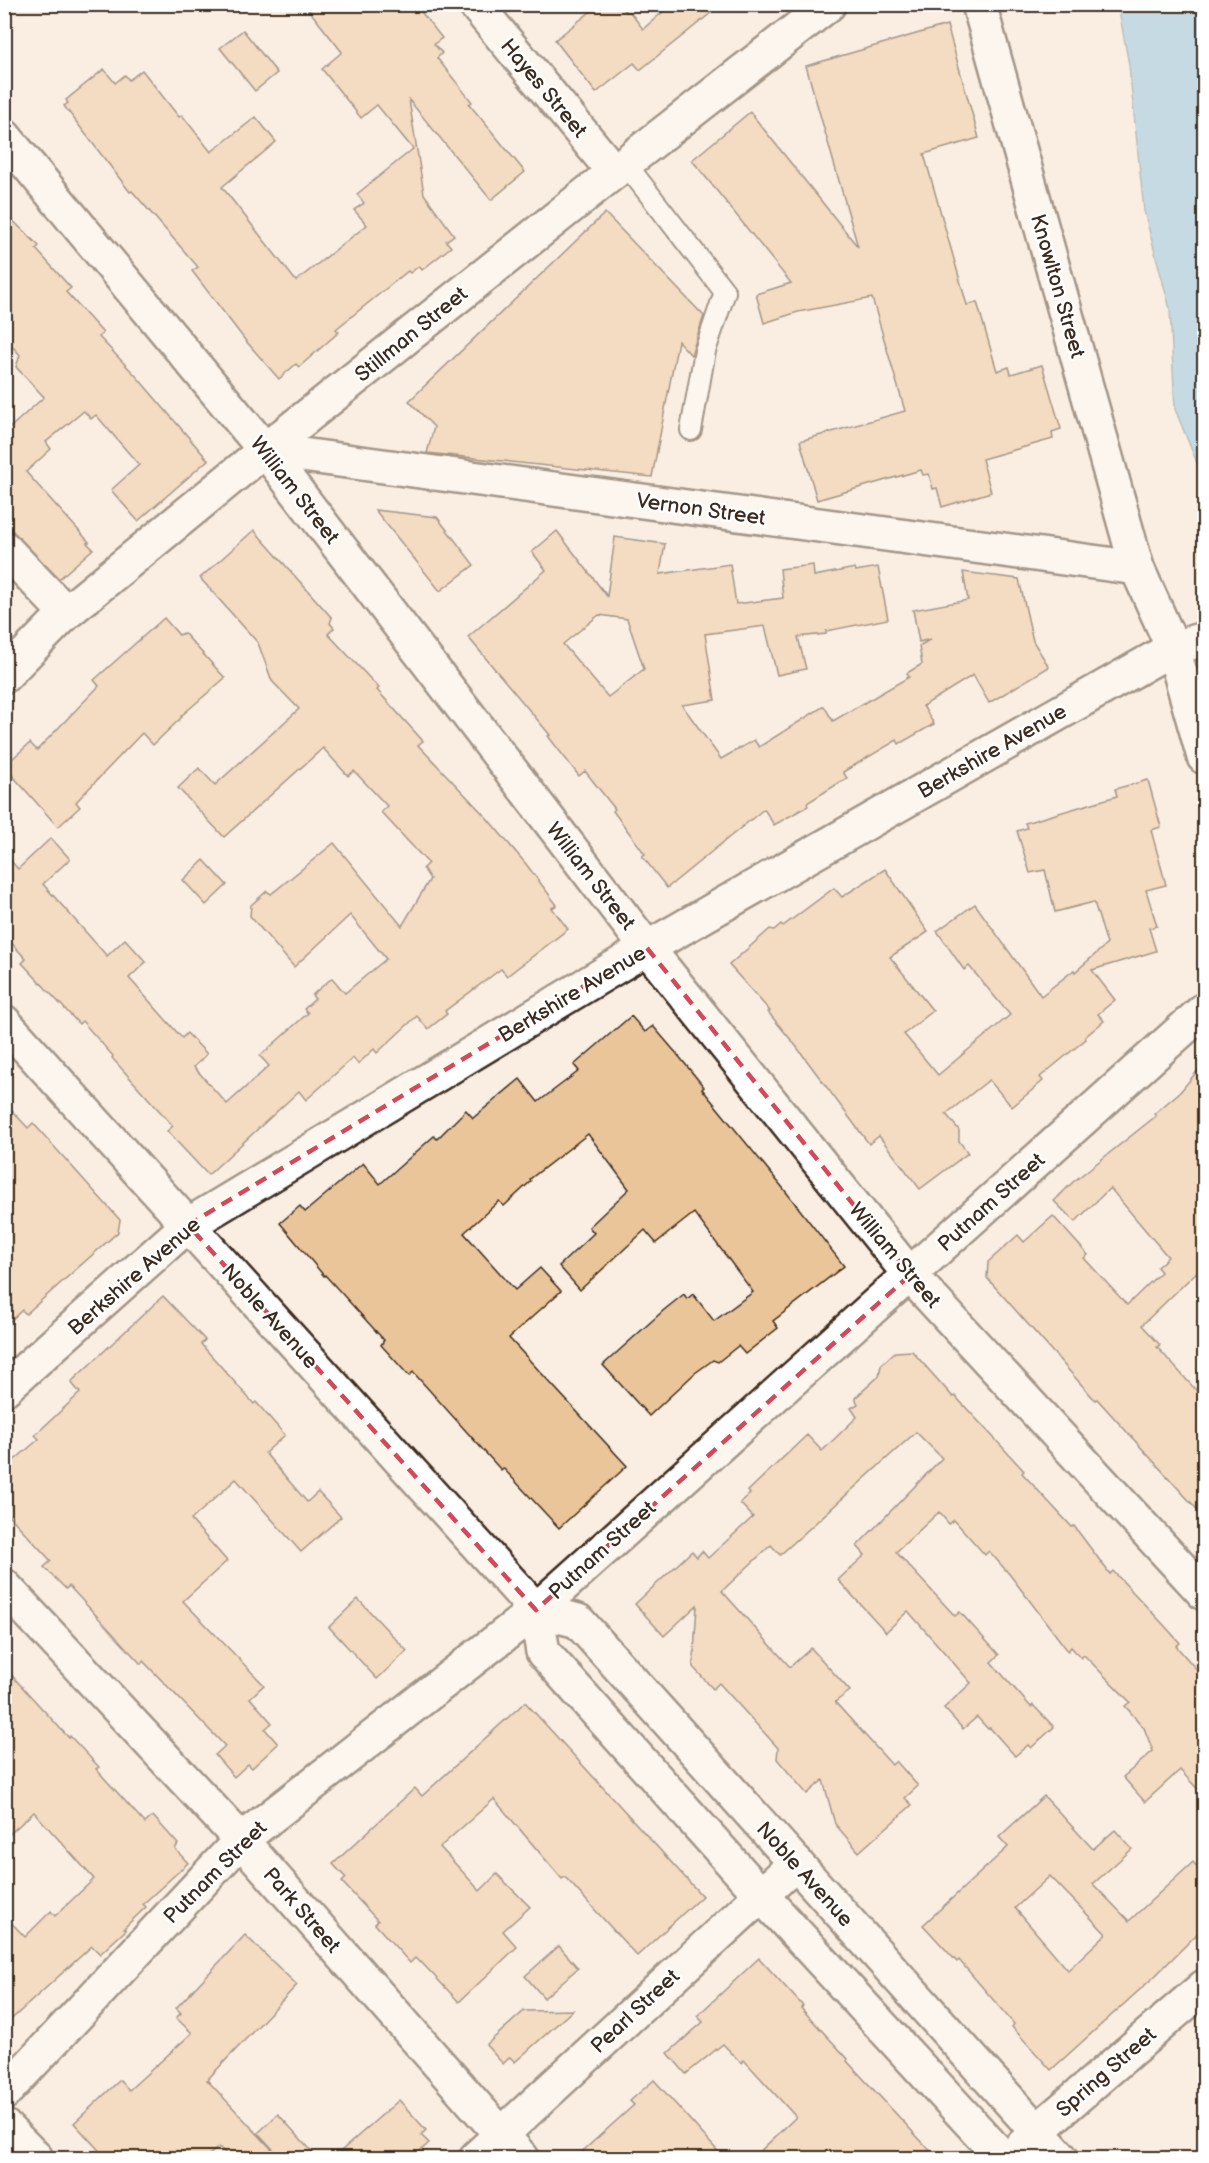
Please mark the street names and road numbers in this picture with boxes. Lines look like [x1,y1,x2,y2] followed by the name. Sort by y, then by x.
[495,34,593,143] street label: Hayes Street
[1025,211,1090,361] street label: Knowlton Street
[350,281,473,387] street label: Stillman Street
[245,432,345,549] street label: William Street
[635,488,768,531] street label: Vernon Street
[914,699,1071,804] street label: Berkshire Avenue
[541,818,641,935] street label: William Street
[494,941,650,1048] street label: Berkshire Avenue
[933,1147,1050,1257] street label: Putnam Street
[843,1198,946,1313] street label: William Street
[63,1212,206,1341] street label: Berkshire Avenue
[216,1259,323,1374] street label: Noble Avenue
[544,1495,661,1605] street label: Putnam Street
[159,1815,272,1929] street label: Putnam Street
[751,1817,858,1932] street label: Noble Avenue
[258,1862,346,1959] street label: Park Street
[586,1964,685,2059] street label: Pearl Street
[1051,2022,1162,2123] street label: Spring Street

